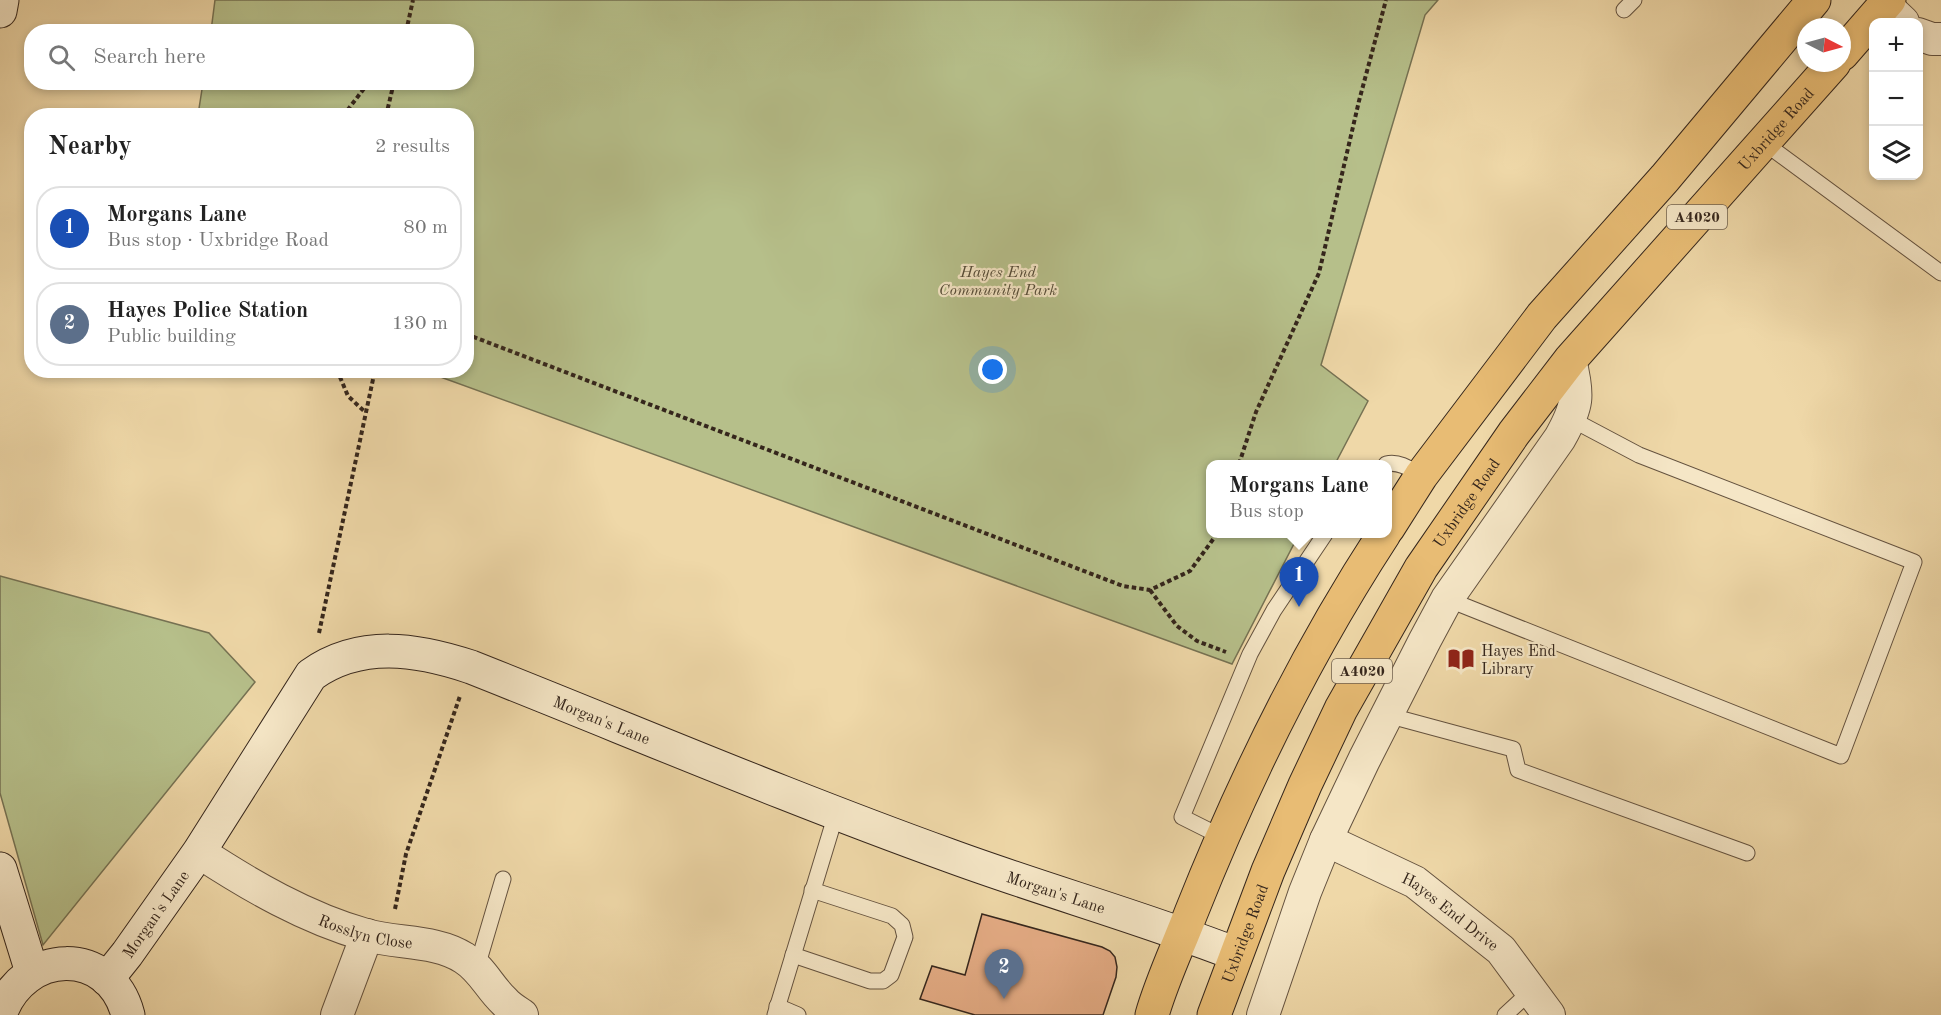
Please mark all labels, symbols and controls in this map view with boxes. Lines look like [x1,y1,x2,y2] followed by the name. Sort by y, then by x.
[1797,18,1851,72] north arrow
[1869,18,1923,180] map controls
[1869,18,1923,72] button: +
[24,24,474,90] search box
[45,41,78,74] icon: search
[93,46,206,68] text: Search here
[1869,72,1923,126] button: −
[1736,86,1818,174] street label: Uxbridge Road
[1869,126,1923,180] button: layers
[48,134,132,160] text: Nearby
[375,137,450,157] text: 2 results
[107,204,247,226] text: Morgans Lane
[1667,205,1727,229] road number: A4020
[64,218,75,238] text: 1
[403,218,448,238] text: 80 m
[107,231,329,251] text: Bus stop · Uxbridge Road
[939,265,1057,299] park label: Hayes End Community Park
[107,300,308,322] text: Hayes Police Station
[64,314,75,334] text: 2
[392,314,448,334] text: 130 m
[107,327,236,347] text: Public building
[978,355,1007,384] your location
[1431,456,1504,551] street label: Uxbridge Road
[1206,460,1392,538] popup
[1229,475,1369,497] text: Morgans Lane
[1229,502,1304,522] text: Bus stop
[1280,558,1318,607] pin: 1
[1446,644,1476,674] library icon: Hayes End Library
[1481,644,1556,678] place label: Hayes End Library
[1332,659,1392,683] road number: A4020
[550,695,652,748] street label: Morgan's Lane
[121,868,193,962] street label: Morgan's Lane
[1004,870,1107,917] street label: Morgan's Lane
[1399,871,1501,955] street label: Hayes End Drive
[1221,883,1272,986] street label: Uxbridge Road
[316,913,413,952] street label: Rosslyn Close
[984,950,1024,999] pin: 2

